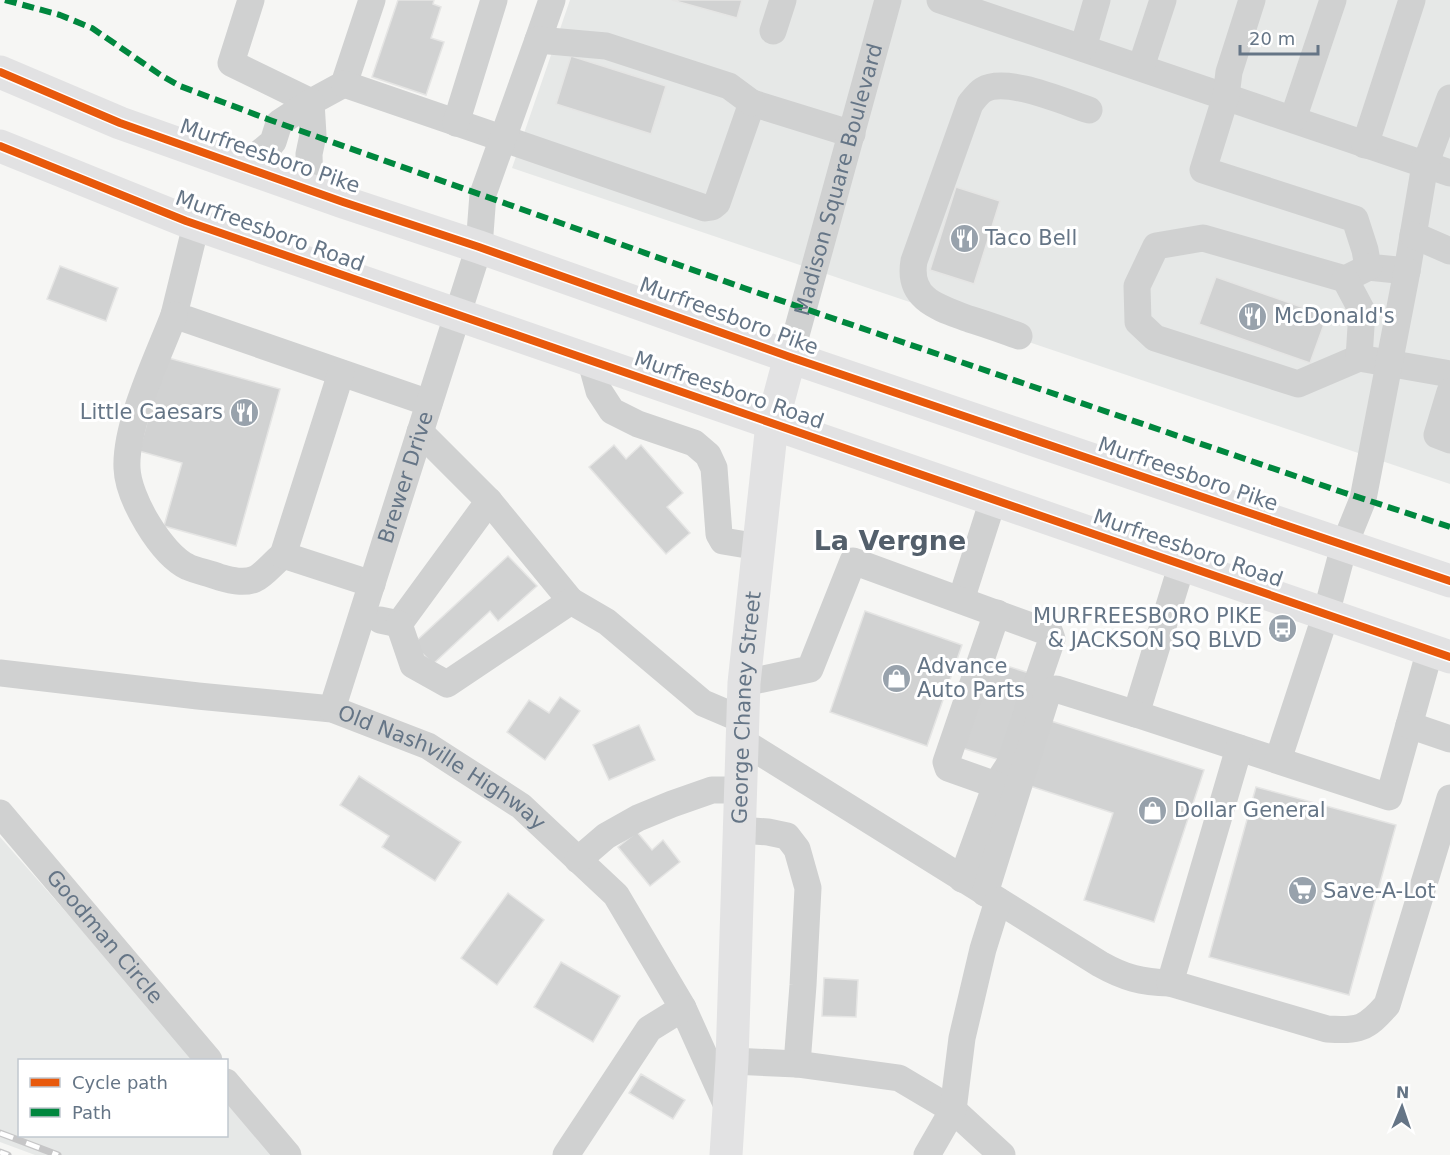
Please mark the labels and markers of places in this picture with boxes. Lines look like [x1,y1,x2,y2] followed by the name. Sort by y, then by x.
[948,222,980,254] restaurant icon: Taco Bell
[984,226,1077,250] place label: Taco Bell
[1237,300,1269,332] restaurant icon: McDonald's
[1274,304,1395,328] place label: McDonald's
[228,396,260,428] restaurant icon: Little Caesars
[80,400,223,424] place label: Little Caesars
[1033,604,1262,652] place label: MURFREESBORO PIKE & JACKSON SQ BLVD
[1267,612,1299,644] bus stop icon: MURFREESBORO PIKE & JACKSON SQ BLVD
[917,654,1025,702] place label: Advance Auto Parts
[880,662,912,694] shop icon: Advance Auto Parts
[1137,794,1169,826] shop icon: Dollar General
[1174,798,1326,822] place label: Dollar General
[1286,875,1318,907] supermarket icon: Save-A-Lot
[1323,879,1436,903] place label: Save-A-Lot

